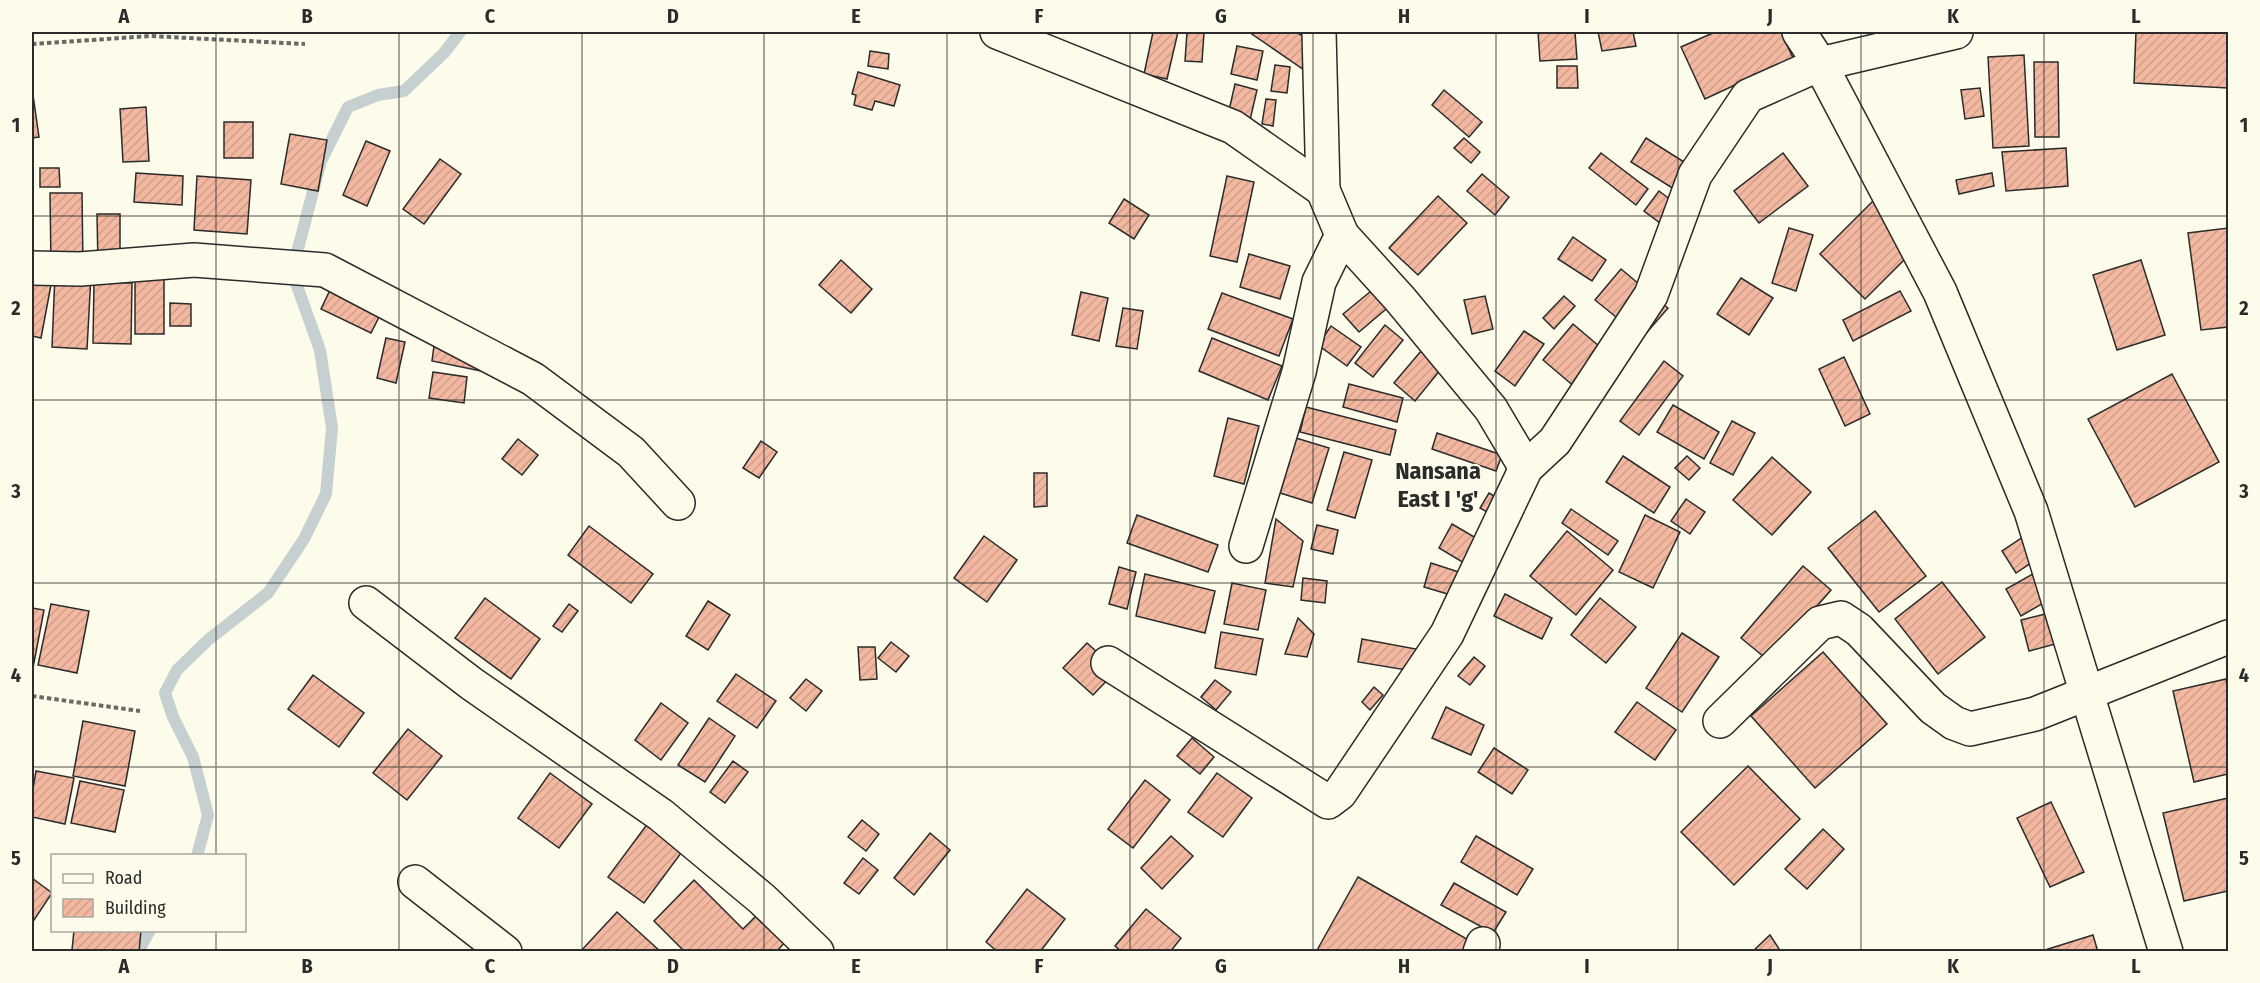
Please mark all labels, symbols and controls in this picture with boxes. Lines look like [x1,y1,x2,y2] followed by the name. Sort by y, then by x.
[118,4,131,28] text: A
[301,4,313,28] text: B
[485,4,496,28] text: C
[667,4,679,28] text: D
[851,4,861,28] text: E
[1035,4,1044,28] text: F
[1215,4,1227,28] text: G
[1398,4,1410,28] text: H
[1584,4,1590,28] text: I
[1766,4,1773,28] text: J
[1947,4,1959,28] text: K
[2131,4,2141,28] text: L
[12,113,20,137] text: 1
[2240,113,2248,137] text: 1
[10,296,21,320] text: 2
[2238,296,2249,320] text: 2
[1395,457,1481,513] district label: Nansana East I 'g'
[10,479,21,503] text: 3
[2238,479,2249,503] text: 3
[11,663,21,687] text: 4
[2239,663,2249,687] text: 4
[11,846,21,870] text: 5
[2239,846,2249,870] text: 5
[51,854,246,932] legend
[105,867,142,889] text: Road
[105,897,166,919] text: Building
[118,954,131,978] text: A
[301,954,313,978] text: B
[485,954,496,978] text: C
[667,954,679,978] text: D
[851,954,861,978] text: E
[1035,954,1044,978] text: F
[1215,954,1227,978] text: G
[1398,954,1410,978] text: H
[1584,954,1590,978] text: I
[1766,954,1773,978] text: J
[1947,954,1959,978] text: K
[2131,954,2141,978] text: L

